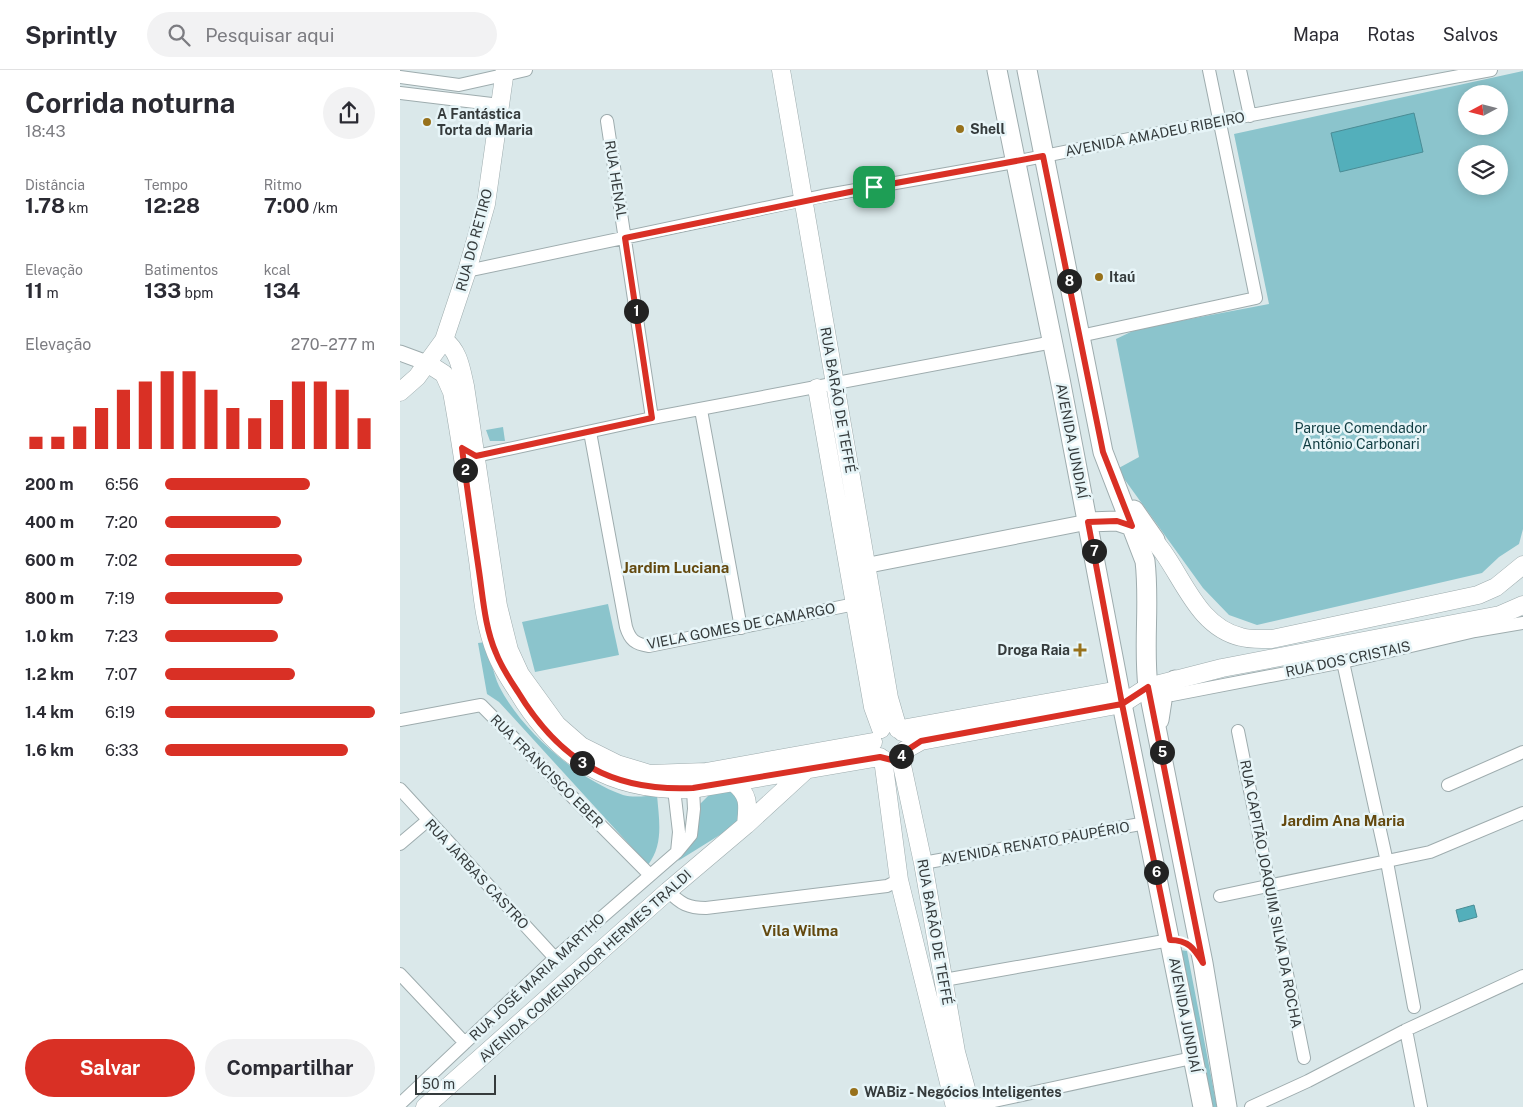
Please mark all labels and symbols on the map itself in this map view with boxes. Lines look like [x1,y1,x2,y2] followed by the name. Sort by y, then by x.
[1458,85,1508,135] north arrow
[437,106,533,138] place label: A Fantástica Torta da Maria
[1064,109,1246,159] street label: AVENIDA AMADEU RIBEIRO
[421,116,433,128] marker: A Fantástica Torta da Maria
[970,121,1005,137] place label: Shell
[954,123,966,135] marker: Shell
[602,139,630,221] street label: RUA HENAL
[853,166,895,208] pin
[453,187,495,293] street label: RUA DO RETIRO
[1056,268,1082,294] pin: 8
[1109,269,1135,285] place label: Itaú
[1093,271,1105,283] marker: Itaú
[624,298,648,324] pin: 1
[817,326,860,474] street label: RUA BARÃO DE TEFFÉ
[1053,382,1092,501] street label: AVENIDA JUNDIAÍ
[1294,420,1428,452] park label: Parque Comendador Antônio Carbonari
[452,458,478,482] pin: 2
[1082,538,1106,564] pin: 7
[623,559,729,576] district label: Jardim Luciana
[645,600,837,652] street label: VIELA GOMES DE CAMARGO
[1284,638,1412,680] street label: RUA DOS CRISTAIS
[997,642,1070,658] place label: Droga Raia
[1074,644,1086,656] marker: Droga Raia
[487,711,607,831] street label: RUA FRANCISCO EBER
[1150,740,1174,764] pin: 5
[888,744,914,768] pin: 4
[570,750,594,776] pin: 3
[1237,758,1306,1030] street label: RUA CAPITÃO JOAQUIM SILVA DA ROCHA
[1281,812,1405,829] district label: Jardim Ana Maria
[422,816,532,932] street label: RUA JARBAS CASTRO
[939,817,1131,868] street label: AVENIDA RENATO PAUPÉRIO
[914,858,957,1006] street label: RUA BARÃO DE TEFFÉ
[1144,860,1168,884] pin: 6
[476,866,694,1066] street label: AVENIDA COMENDADOR HERMES TRALDI
[465,909,608,1044] street label: RUA JOSÉ MARIA MARTHO
[762,922,838,939] district label: Vila Wilma
[1166,956,1205,1075] street label: AVENIDA JUNDIAÍ
[415,1072,496,1095] scale bar
[864,1084,1062,1100] place label: WABiz - Negócios Inteligentes
[848,1086,860,1098] marker: WABiz - Negócios Inteligentes

